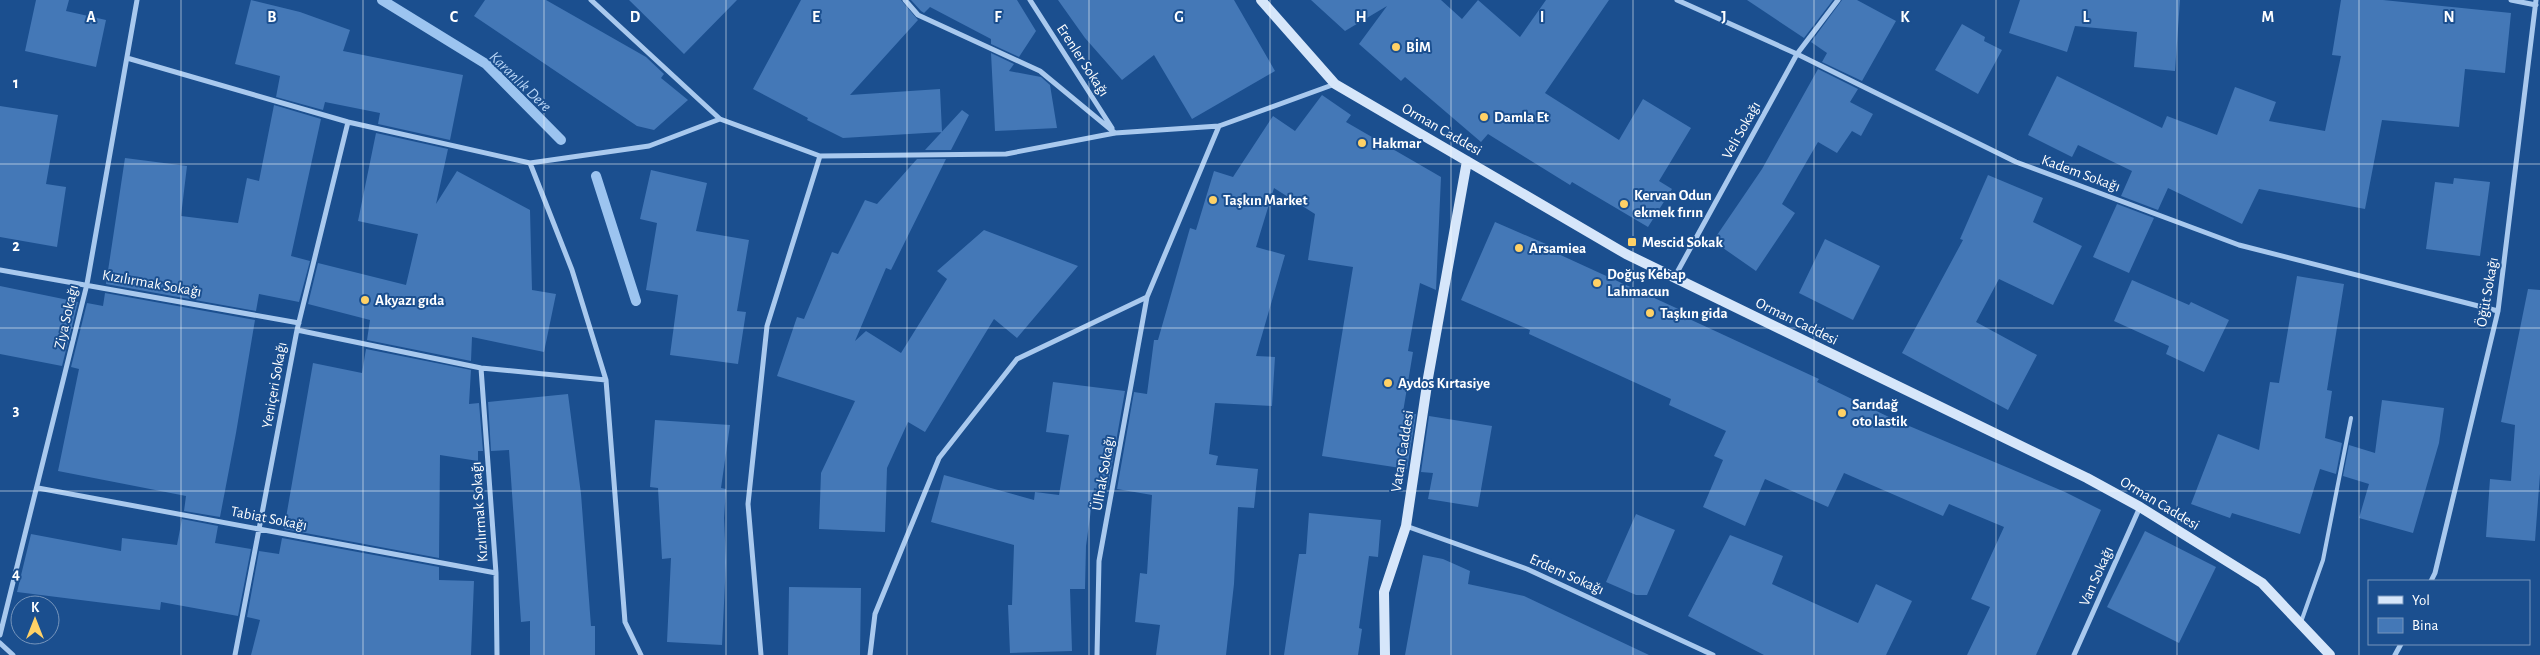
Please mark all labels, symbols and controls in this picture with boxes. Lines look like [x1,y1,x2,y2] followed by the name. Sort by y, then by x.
[86,9,96,25] text: A
[267,9,277,25] text: B
[450,9,459,25] text: C
[630,9,641,25] text: D
[812,9,820,25] text: E
[994,9,1002,25] text: F
[1174,9,1184,25] text: G
[1355,9,1367,25] text: H
[1540,9,1544,25] text: I
[1721,9,1727,25] text: J
[1900,9,1910,25] text: K
[2083,9,2090,25] text: L
[2262,9,2274,25] text: M
[2443,9,2455,25] text: N
[1054,21,1111,99] street label: Erenler Sokağı
[1406,39,1431,55] place label: BİM
[1390,41,1402,53] marker: BİM
[486,49,554,115] water label: Karanlık Dere
[13,75,19,91] text: 1
[1720,99,1763,161] street label: Veli Sokağı
[1399,101,1484,158] street label: Orman Caddesi
[1494,110,1549,125] place label: Damla Et
[1478,111,1490,123] marker: Damla Et
[1372,136,1422,151] place label: Hakmar
[1356,137,1368,149] marker: Hakmar
[2039,152,2122,195] street label: Kadem Sokağı
[1634,188,1712,220] place label: Kervan Odun ekmek fırın
[1223,193,1307,208] place label: Taşkın Market
[1207,194,1219,206] marker: Taşkın Market
[1618,198,1630,210] marker: Kervan Odun ekmek fırın
[1642,235,1723,250] place label: Mescid Sokak
[1626,236,1638,248] marker: Mescid Sokak
[12,238,20,254] text: 2
[1529,241,1586,256] place label: Arsamiea
[1513,242,1525,254] marker: Arsamiea
[2472,256,2501,328] street label: Öğüt Sokağı
[101,267,203,300] street label: Kızılırmak Sokağı
[1607,267,1686,299] place label: Doğuş Kebap Lahmacun
[1591,277,1603,289] marker: Doğuş Kebap Lahmacun
[52,283,81,351] street label: Ziya Sokağı
[375,293,444,308] place label: Akyazı gıda
[359,294,371,306] marker: Akyazı gıda
[1753,295,1840,348] street label: Orman Caddesi
[1660,306,1728,321] place label: Taşkın gida
[1644,307,1656,319] marker: Taşkın gida
[260,341,289,429] street label: Yeniçeri Sokağı
[1398,376,1490,391] place label: Aydos Kırtasiye
[1382,377,1394,389] marker: Aydos Kırtasiye
[1852,397,1908,429] place label: Sarıdağ oto lastik
[13,402,20,418] text: 3
[1836,407,1848,419] marker: Sarıdağ oto lastik
[1389,409,1416,493] street label: Vatan Caddesi
[1088,434,1117,512] street label: Ülhak Sokağı
[469,461,490,563] street label: Kızılırmak Sokağı
[2117,474,2202,533] street label: Orman Caddesi
[229,504,308,533] street label: Tabiat Sokağı
[2077,544,2116,608] street label: Van Sokağı
[1527,551,1606,598] street label: Erdem Sokağı
[12,566,20,582] text: 4
[2368,580,2530,645] legend
[2412,593,2430,608] text: Yol
[10,595,60,645] north arrow
[31,601,40,615] text: K
[2412,618,2438,633] text: Bina

